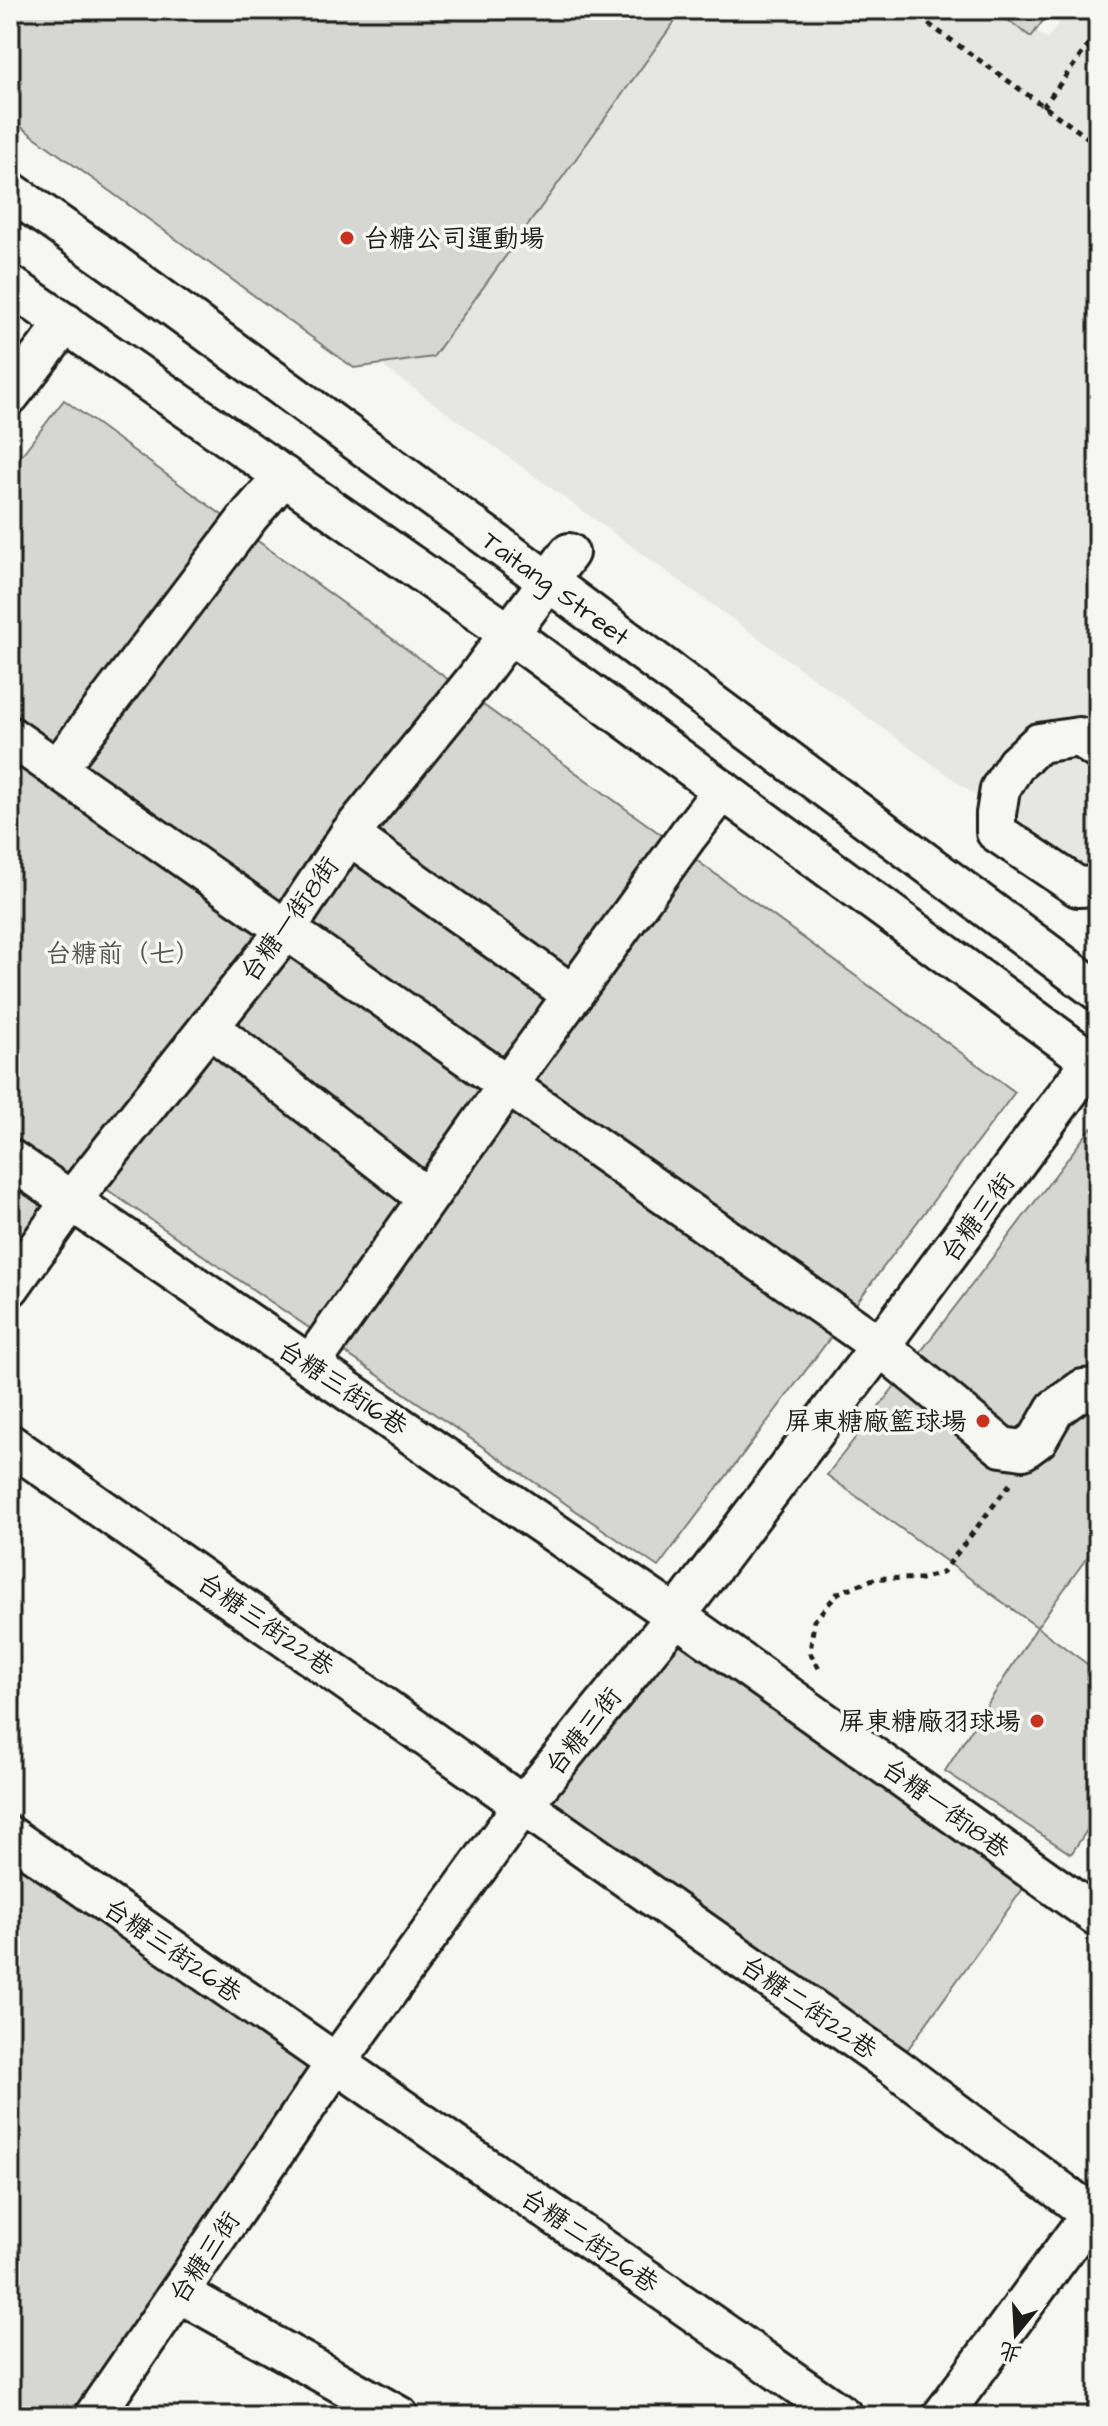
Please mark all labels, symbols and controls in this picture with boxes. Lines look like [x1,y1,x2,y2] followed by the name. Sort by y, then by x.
[363,221,545,257] place label: 台糖公司運動場
[338,229,356,247] marker: 台糖公司運動場
[473,523,637,656] street label: Taitang Street
[232,850,348,990] street label: 台糖一街8街
[45,936,201,972] park label: 台糖前（七）
[932,1165,1023,1270] street label: 台糖三街
[270,1331,415,1445] street label: 台糖三街16巷
[785,1404,967,1440] place label: 屏東糖廠籃球場
[974,1412,992,1430] marker: 屏東糖廠籃球場
[190,1564,341,1685] street label: 台糖三街22巷
[537,1680,630,1783] street label: 台糖三街
[839,1704,1021,1740] place label: 屏東糖廠羽球場
[1028,1712,1046,1730] marker: 屏東糖廠羽球場
[874,1750,1017,1868] street label: 台糖一街18巷
[96,1890,249,2012] street label: 台糖三街26巷
[733,1947,884,2068] street label: 台糖二街22巷
[513,2180,666,2302] street label: 台糖二街26巷
[161,2204,249,2311] street label: 台糖三街
[976,2294,1056,2374] north arrow
[995,2333,1026,2370] text: 北

